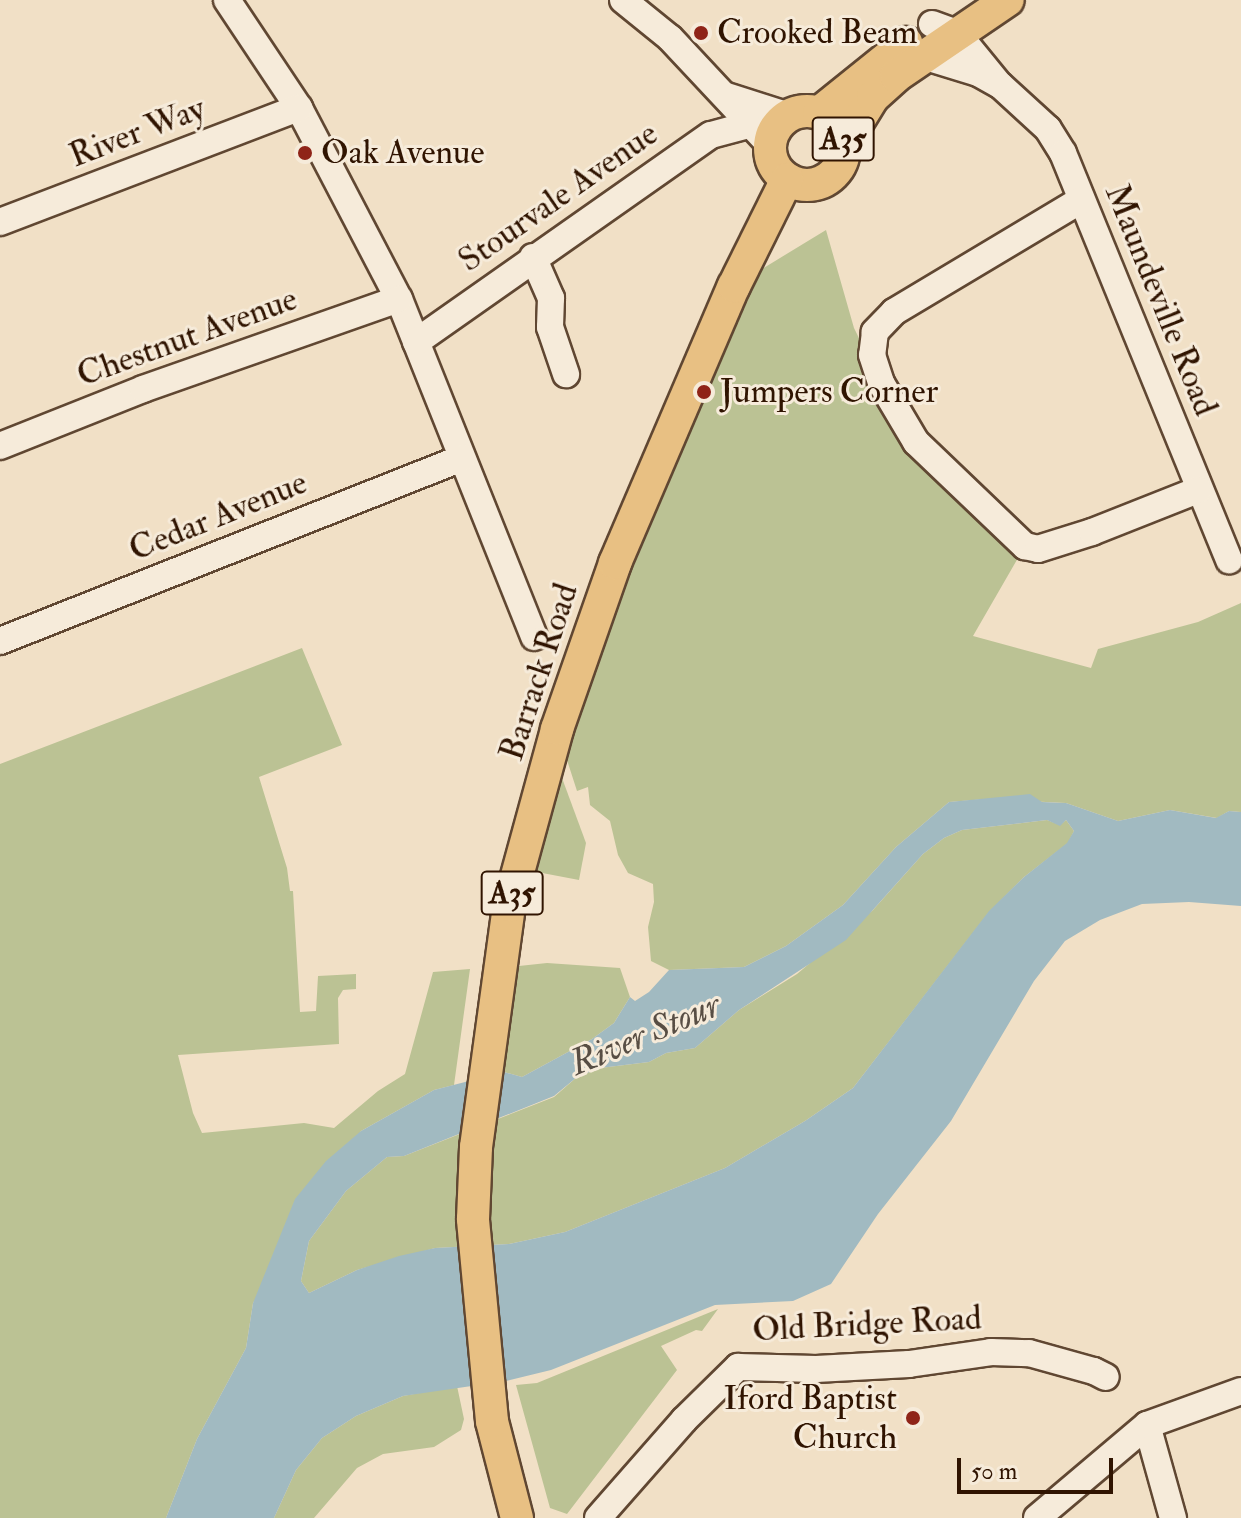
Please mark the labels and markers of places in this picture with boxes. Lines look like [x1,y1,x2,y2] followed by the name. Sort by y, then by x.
[717,13,917,53] place label: Crooked Beam
[692,24,710,42] marker: Crooked Beam
[321,133,485,173] place label: Oak Avenue
[296,144,314,162] marker: Oak Avenue
[720,372,938,412] place label: Jumpers Corner
[695,383,713,401] marker: Jumpers Corner
[724,1378,897,1458] place label: Iford Baptist Church
[904,1409,922,1427] marker: Iford Baptist Church

